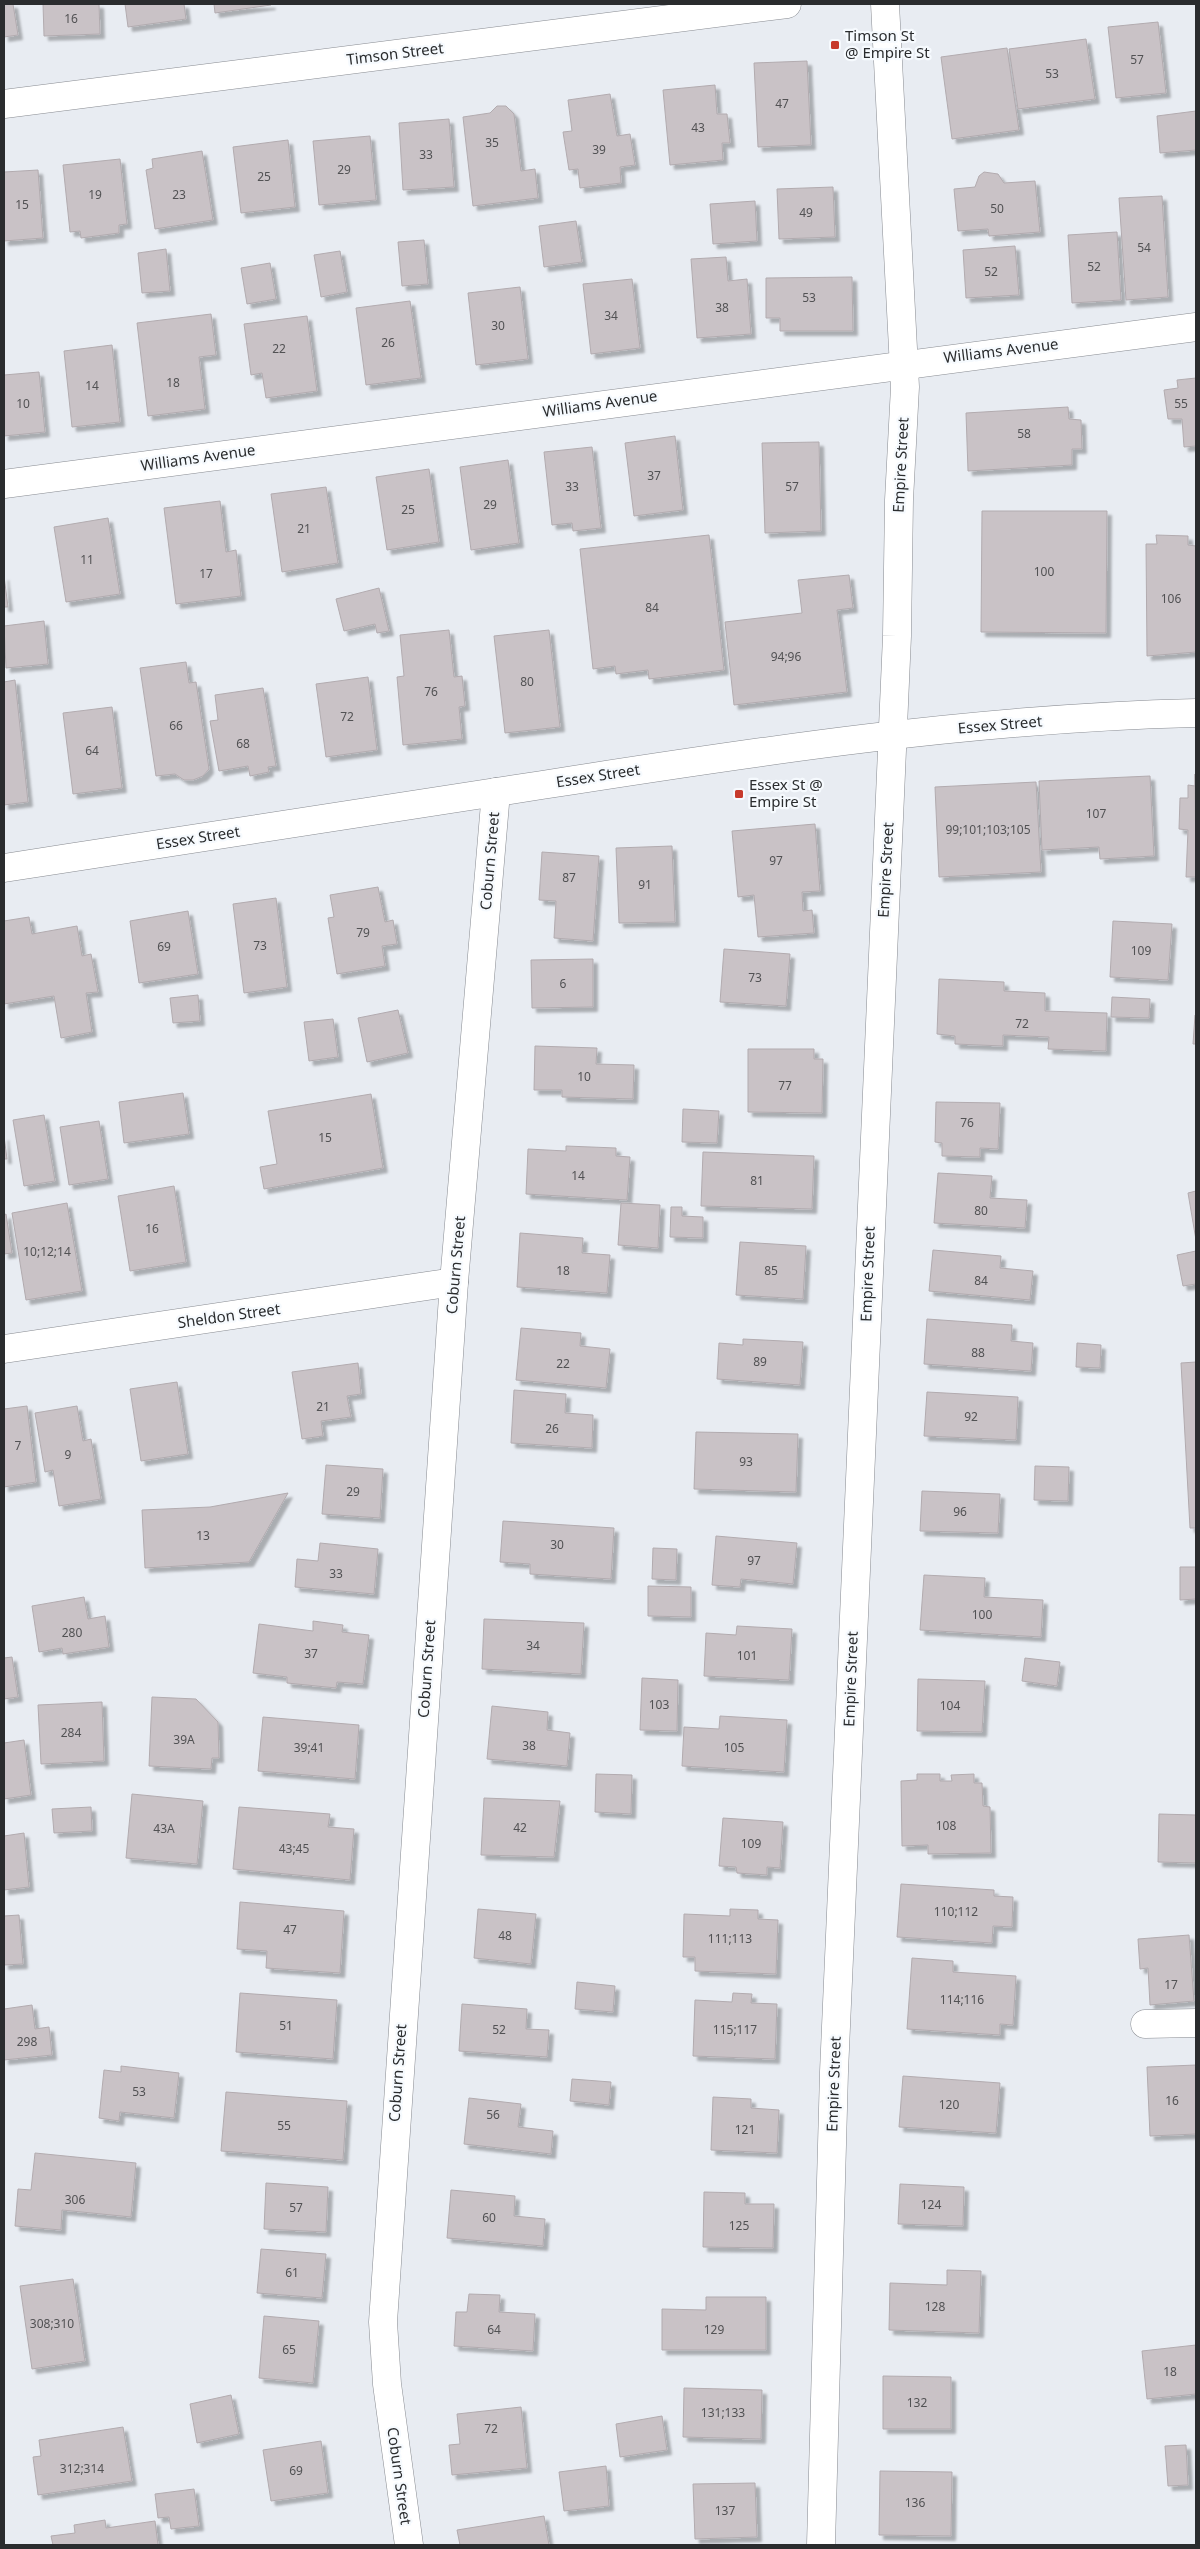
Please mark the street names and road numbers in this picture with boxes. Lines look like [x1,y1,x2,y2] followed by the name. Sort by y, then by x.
[345,37,445,69] street label: Timson Street
[942,333,1059,367] street label: Williams Avenue
[541,385,659,421] street label: Williams Avenue
[888,416,913,513] street label: Empire Street
[139,439,257,475] street label: Williams Avenue
[957,710,1043,738] street label: Essex Street
[555,758,642,792] street label: Essex Street
[475,810,503,911] street label: Coburn Street
[155,820,242,854] street label: Essex Street
[873,821,898,918] street label: Empire Street
[441,1214,469,1315] street label: Coburn Street
[855,1225,879,1322] street label: Empire Street
[176,1298,282,1332] street label: Sheldon Street
[413,1619,439,1719] street label: Coburn Street
[838,1630,862,1727] street label: Empire Street
[384,2023,410,2123] street label: Coburn Street
[821,2035,845,2132] street label: Empire Street
[383,2426,417,2527] street label: Coburn Street

